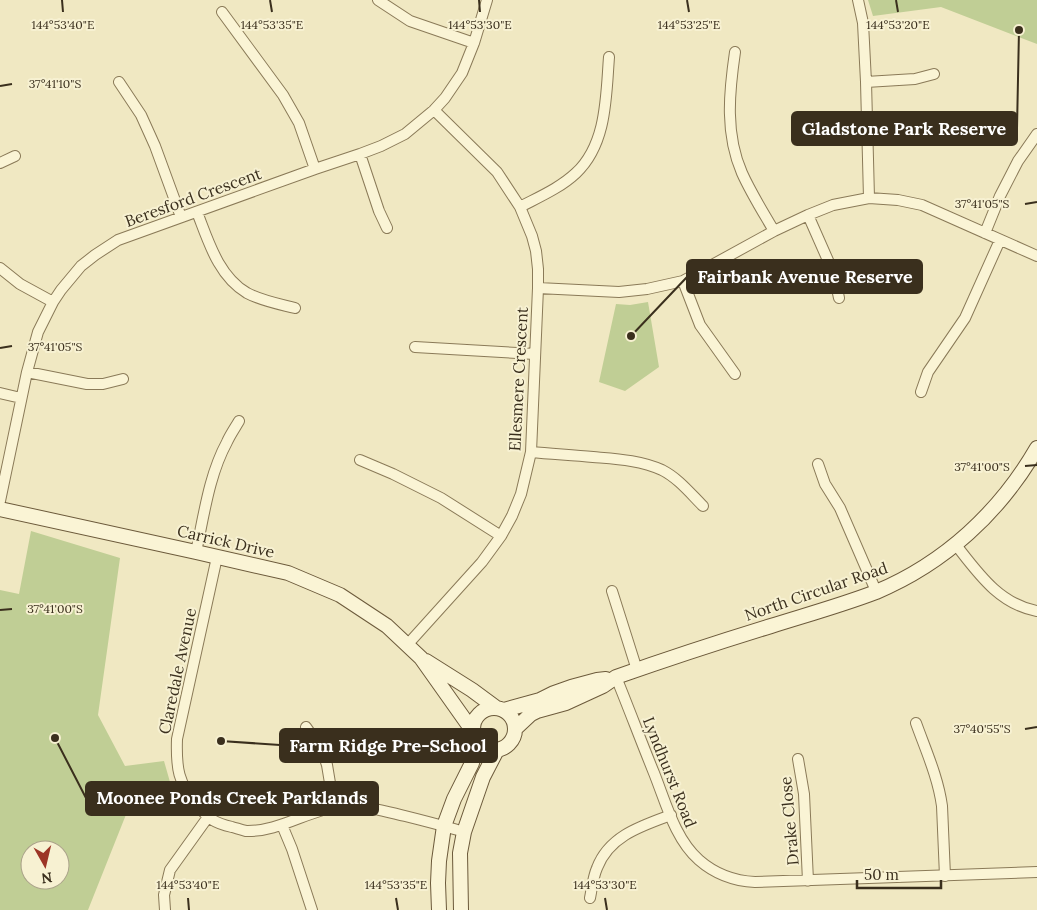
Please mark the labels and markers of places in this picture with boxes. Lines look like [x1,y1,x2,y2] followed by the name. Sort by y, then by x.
[792,112,1017,145] callout: Gladstone Park Reserve
[687,260,922,293] callout: Fairbank Avenue Reserve
[280,729,497,762] callout: Farm Ridge Pre-School
[86,782,378,815] callout: Moonee Ponds Creek Parklands

